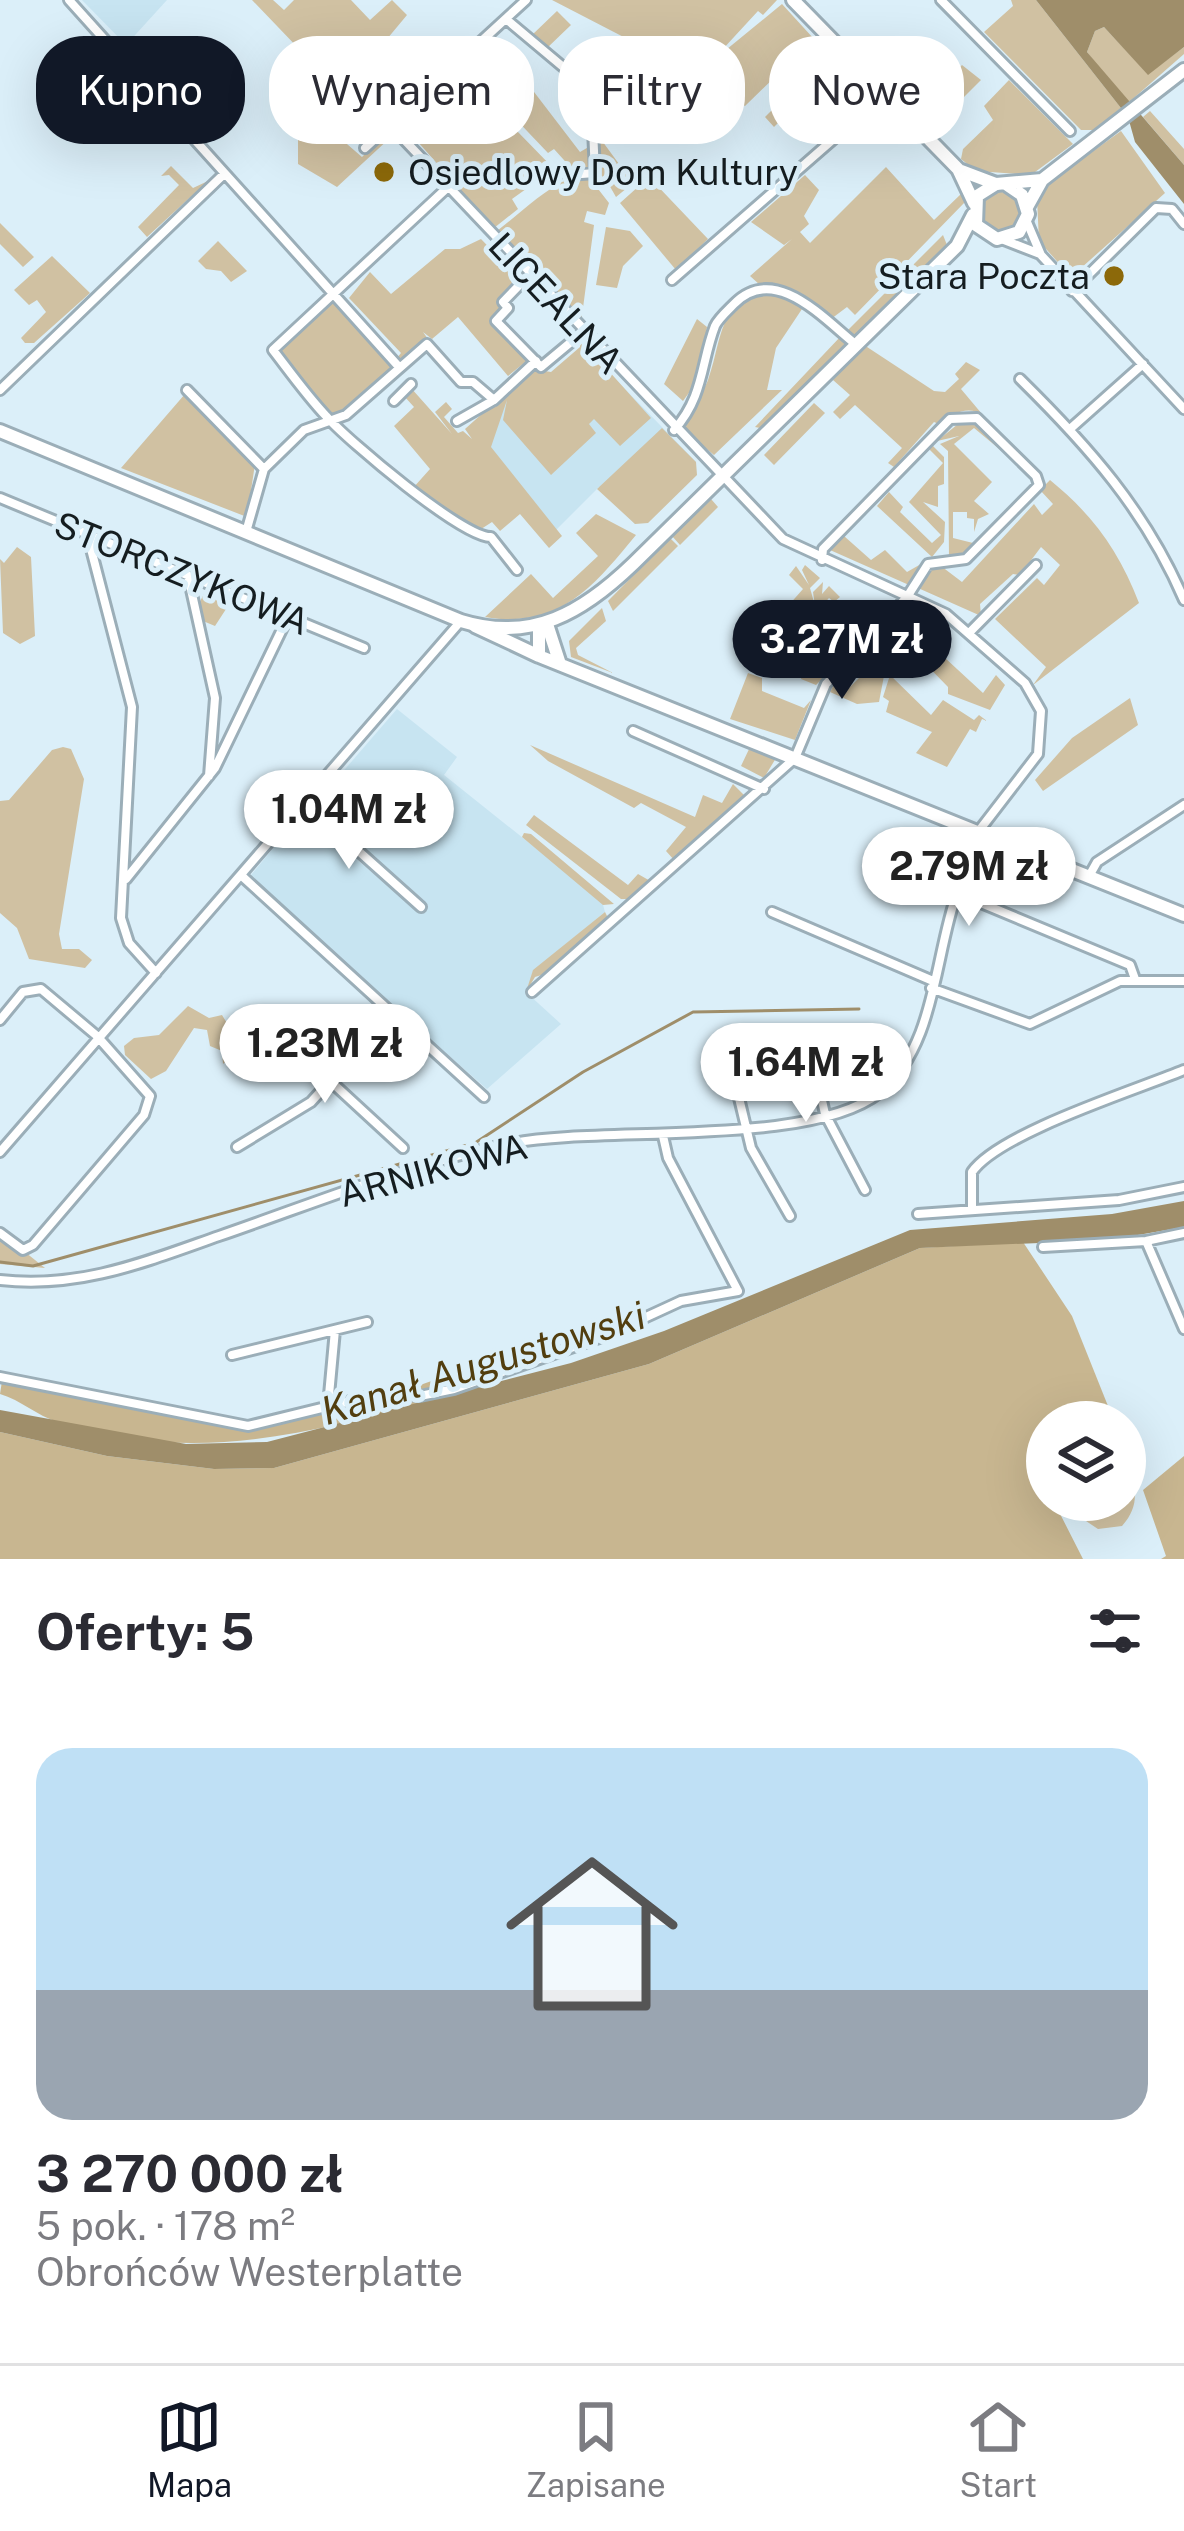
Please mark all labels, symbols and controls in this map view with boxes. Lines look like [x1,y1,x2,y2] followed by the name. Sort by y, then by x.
[36,36,245,144] chip: Kupno
[269,36,534,144] chip: Wynajem
[558,36,745,144] chip: Filtry
[769,36,964,144] chip: Nowe
[408,151,798,193] place label: Osiedlowy Dom Kultury
[371,159,397,185] marker: Osiedlowy Dom Kultury
[480,224,632,382] street label: LICEALNA
[877,255,1090,297] place label: Stara Poczta
[1101,263,1127,289] marker: Stara Poczta
[49,503,315,643] street label: STORCZYKOWA
[718,600,966,702] pin: 3.27M zł
[760,616,924,662] text: 3.27M zł
[225,770,473,872] pin: 1.04M zł
[271,786,427,832] text: 1.04M zł
[845,827,1093,929] pin: 2.79M zł
[889,843,1049,889] text: 2.79M zł
[201,1004,449,1106] pin: 1.23M zł
[246,1020,404,1066] text: 1.23M zł
[682,1023,930,1125] pin: 1.64M zł
[728,1039,884,1085] text: 1.64M zł
[334,1125,532,1215] street label: ARNIKOWA
[315,1292,651,1434] water label: Kanał Augustowski
[1026,1401,1146,1521] map controls
[1026,1401,1146,1521] button: layers
[1082,1598,1148,1664] icon: filters
[36,1602,255,1661] text: Oferty: 5
[484,1826,700,2042] icon: home
[36,2144,344,2203] text: 3 270 000 zł
[36,2203,295,2249] text: 5 pok. · 178 m²
[36,2249,463,2295] text: Obrońców Westerplatte
[147,2394,232,2504] tab: Mapa
[526,2394,666,2504] tab: Zapisane
[959,2394,1037,2504] tab: Start

